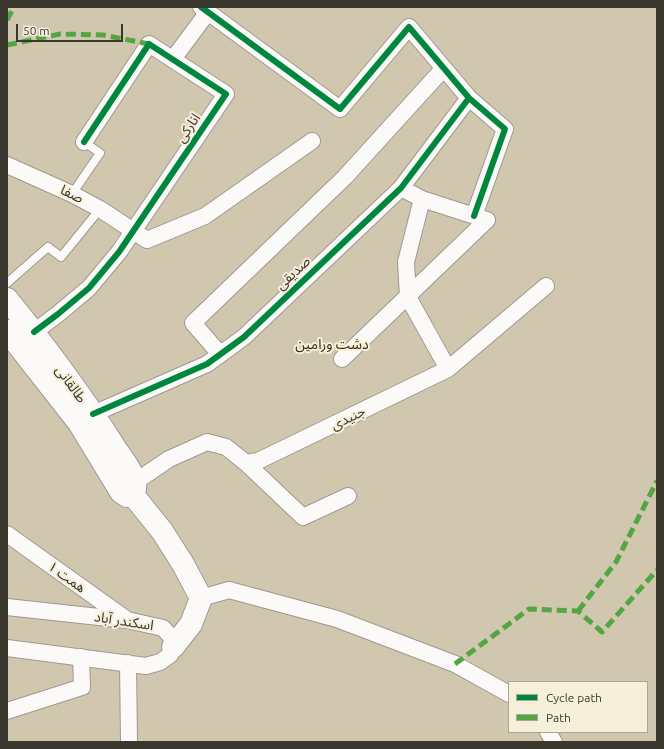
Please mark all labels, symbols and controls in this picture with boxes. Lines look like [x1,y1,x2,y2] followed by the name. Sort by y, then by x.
[18,16,125,42] scale bar
[23,24,50,37] text: 50 m
[172,110,204,146] street label: انارکی
[58,181,86,207] street label: صفا
[272,253,314,293] street label: صدیقی
[295,336,369,352] park label: دشت ورامین
[52,362,90,406] street label: طالقانی
[328,402,368,434] street label: جنیدی
[45,558,89,596] street label: همت ۱
[93,608,155,634] street label: اسکندر آباد
[508,681,648,733] legend
[546,691,602,704] text: Cycle path
[546,711,571,724] text: Path

